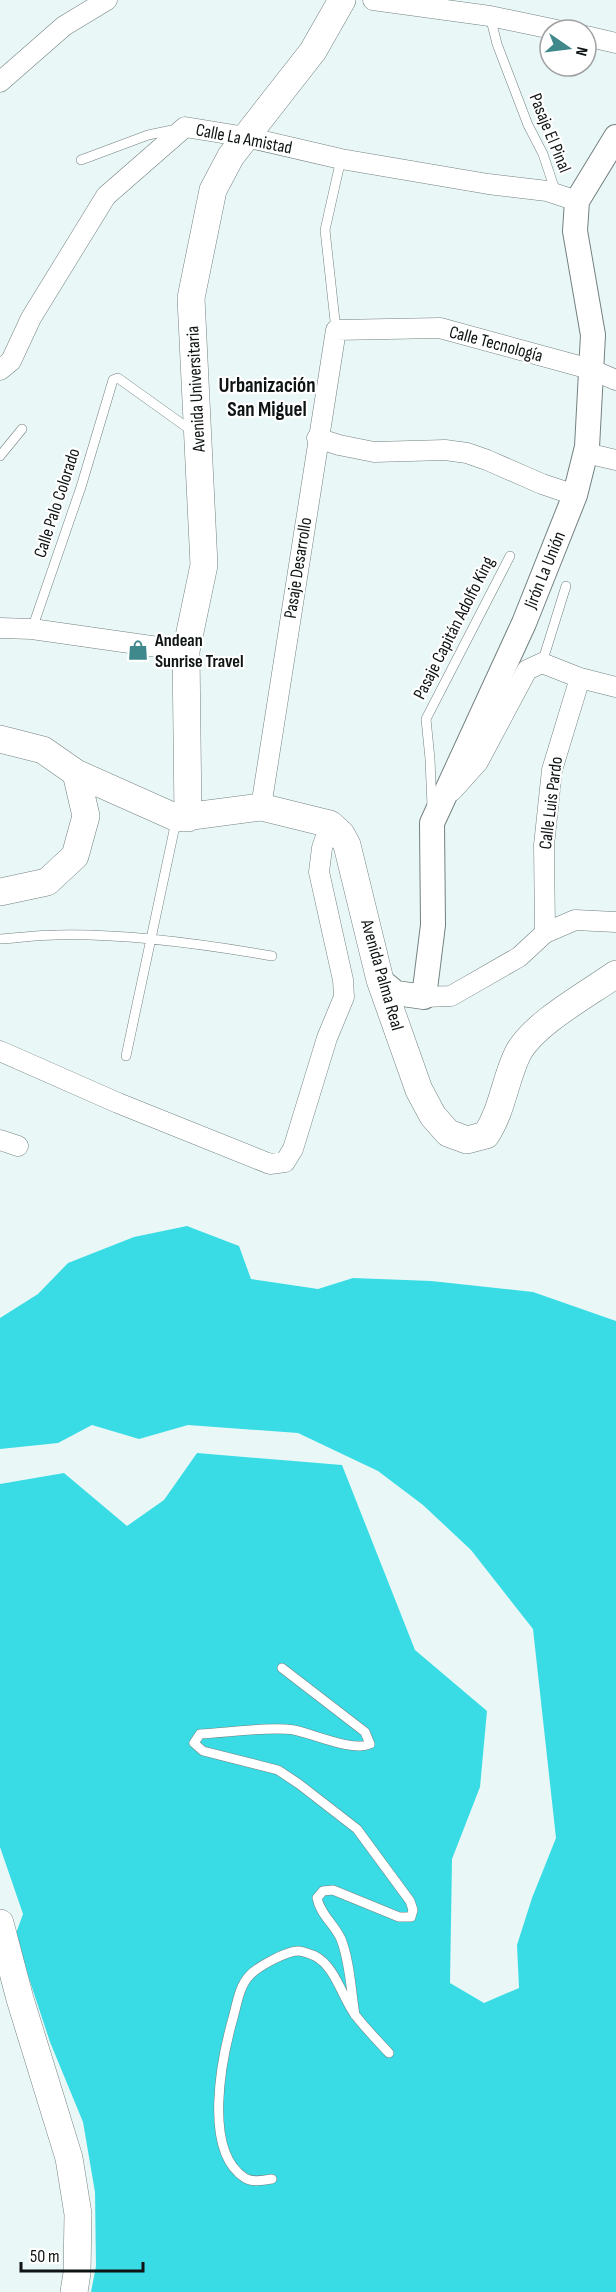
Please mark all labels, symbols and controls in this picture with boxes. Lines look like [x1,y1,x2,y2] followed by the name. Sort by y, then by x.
[538,18,598,78] north arrow
[571,45,591,58] text: N
[525,90,575,176] street label: Pasaje El Pinal
[194,119,294,159] street label: Calle La Amistad
[447,321,545,367] street label: Calle Tecnología
[182,325,210,454] street label: Avenida Universitaria
[218,373,316,422] district label: Urbanización San Miguel
[29,446,85,560] street label: Calle Palo Colorado
[280,516,316,620] street label: Pasaje Desarrollo
[520,528,570,613] street label: Jirón La Unión
[409,553,499,703] street label: Pasaje Capitán Adolfo King
[154,630,244,672] place label: Andean Sunrise Travel
[126,638,150,662] shop icon: Andean Sunrise Travel
[535,755,567,851] street label: Calle Luis Pardo
[356,916,408,1033] street label: Avenida Palma Real
[21,2235,142,2273] scale bar
[30,2246,60,2267] text: 50 m

